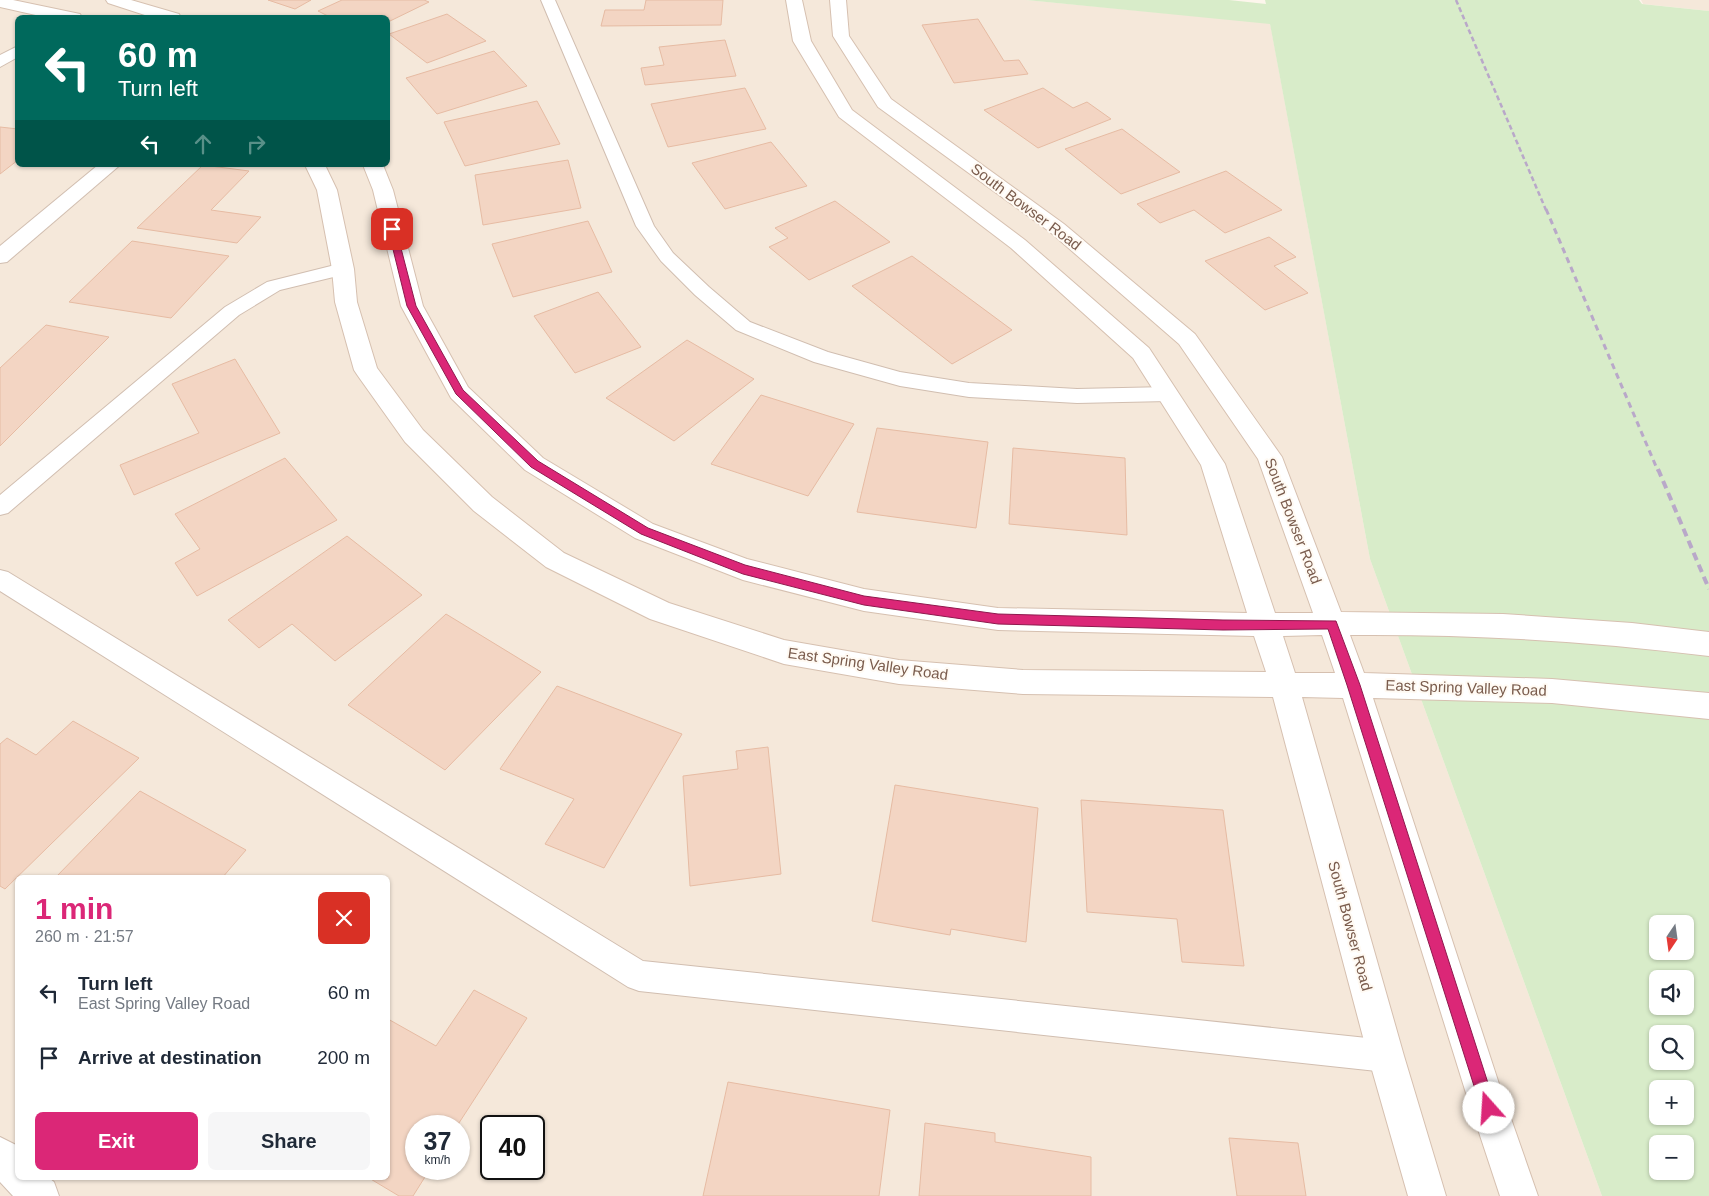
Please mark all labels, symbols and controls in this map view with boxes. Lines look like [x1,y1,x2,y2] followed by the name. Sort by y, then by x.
[35,35,100,100] icon: left
[118,35,198,74] text: 60 m
[118,76,198,101] text: Turn left
[136,130,164,158] icon: left
[189,130,217,158] icon: ahead
[242,130,270,158] icon: right
[968,160,1085,254] street label: South Bowser Road
[371,208,413,250] pin
[378,215,406,243] icon: arrive
[1262,455,1325,586] street label: South Bowser Road
[787,644,949,683] street label: East Spring Valley Road
[1385,676,1547,699] street label: East Spring Valley Road
[1325,859,1376,993] street label: South Bowser Road
[35,892,113,925] text: 1 min
[318,892,370,944] button: close
[1649,915,1694,960] north arrow
[1649,915,1694,1180] map controls
[35,928,134,945] text: 260 m · 21:57
[1649,970,1694,1015] button: sound
[78,973,153,994] text: Turn left
[35,979,63,1007] icon: left
[328,982,370,1003] text: 60 m
[78,995,250,1012] text: East Spring Valley Road
[1649,1025,1694,1070] button: search
[35,1044,63,1072] icon: arrive
[78,1047,262,1068] text: Arrive at destination
[317,1047,370,1068] text: 200 m
[1649,1080,1694,1125] button: +
[1462,1081,1514,1133] position arrow
[35,1112,198,1170] button: Exit
[208,1112,370,1170] button: Share
[480,1115,545,1180] speed limit sign: 40
[424,1127,451,1155] text: 37
[1649,1135,1694,1180] button: −
[424,1153,451,1167] text: km/h

